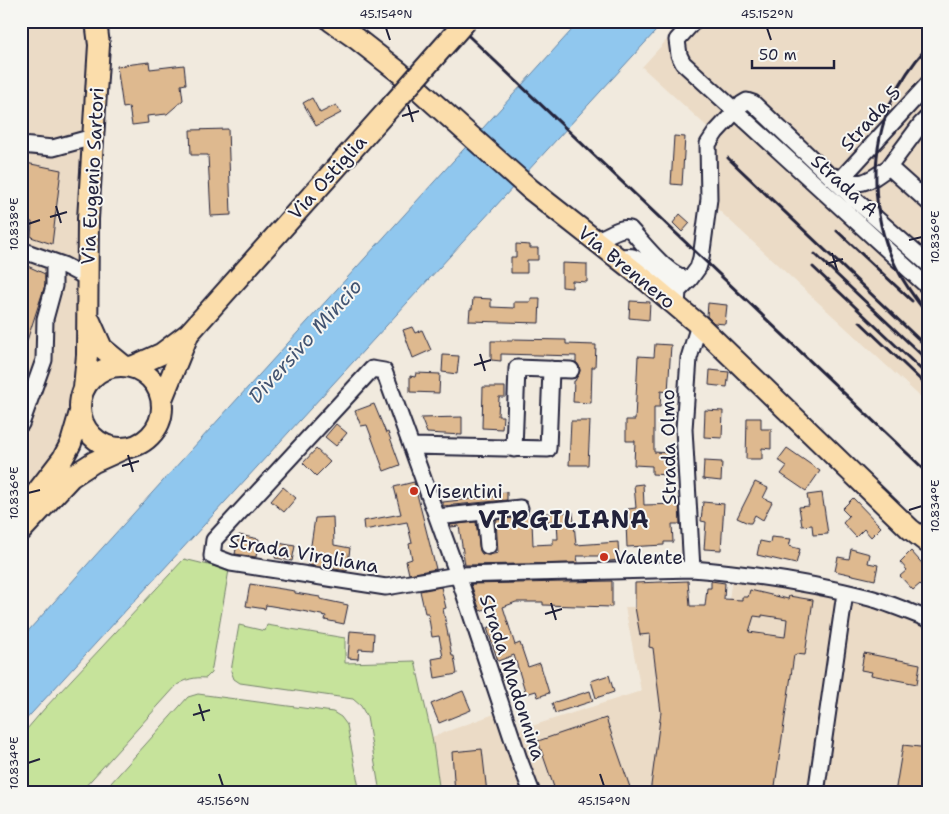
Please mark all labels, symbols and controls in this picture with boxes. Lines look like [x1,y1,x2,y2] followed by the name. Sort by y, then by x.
[360,6,412,22] text: 45.154°N
[741,6,793,22] text: 45.152°N
[752,38,834,70] scale bar
[759,45,797,65] text: 50 m
[834,80,906,156] street label: Strada 5
[75,87,110,265] street label: Via Eugenio Sartori
[283,130,372,225] street label: Via Ostiglia
[806,149,884,222] street label: Strada A
[6,197,22,251] text: 10.838°E
[927,210,943,264] text: 10.836°E
[573,220,681,315] street label: Via Brennero
[242,273,368,409] water label: Diversivo Mincio
[655,389,682,505] street label: Strada Olmo
[6,466,22,520] text: 10.836°E
[424,479,503,504] place label: Visentini
[927,479,943,533] text: 10.834°E
[408,485,420,497] marker: Visentini
[478,504,650,536] district label: VIRGILIANA
[227,528,381,579] street label: Strada Virgliana
[614,545,683,570] place label: Valente
[598,551,610,563] marker: Valente
[474,591,551,763] street label: Strada Madonnina
[6,736,22,790] text: 10.834°E
[196,793,250,809] text: 45.156°N
[578,793,630,809] text: 45.154°N

